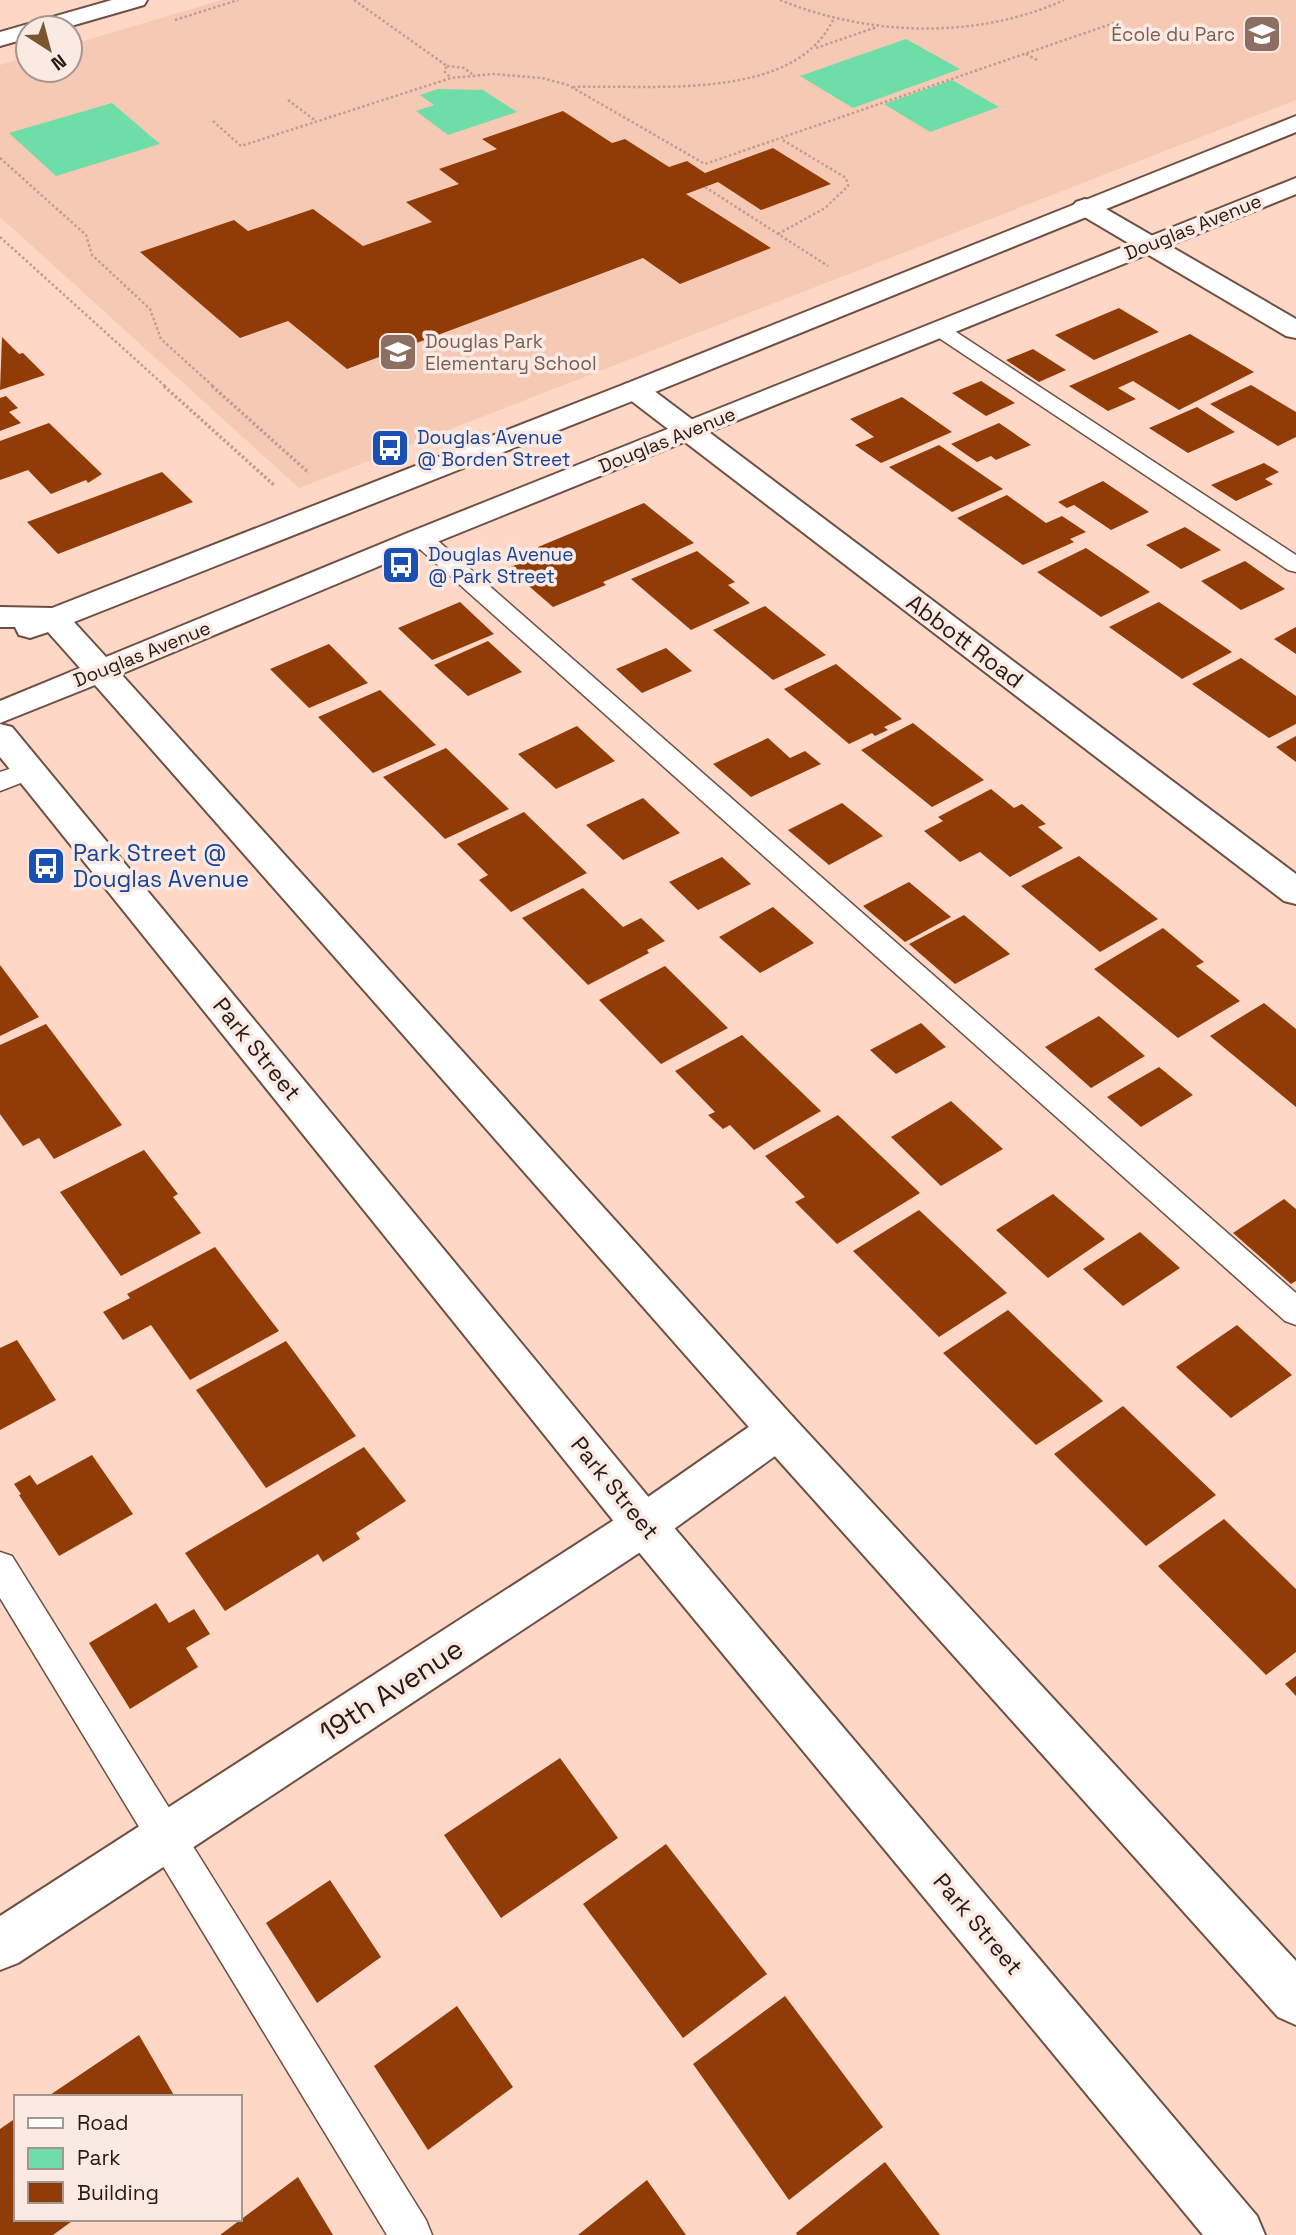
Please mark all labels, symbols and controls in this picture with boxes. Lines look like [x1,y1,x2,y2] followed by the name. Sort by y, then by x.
[1241,13,1283,55] school or university icon: École du Parc
[14,14,84,84] north arrow
[1111,22,1235,47] place label: École du Parc
[46,48,71,76] text: N
[1121,188,1265,266] street label: Douglas Avenue
[425,329,597,376] place label: Douglas Park Elementary School
[377,331,419,373] school or university icon: Douglas Park Elementary School
[595,401,739,479] street label: Douglas Avenue
[417,425,571,472] place label: Douglas Avenue @ Borden Street
[369,427,411,469] bus stop icon: Douglas Avenue @ Borden Street
[428,542,573,589] place label: Douglas Avenue @ Park Street
[380,544,422,586] bus stop icon: Douglas Avenue @ Park Street
[901,587,1029,695] street label: Abbott Road
[70,615,214,693] street label: Douglas Avenue
[73,838,249,894] place label: Park Street @ Douglas Avenue
[25,845,67,887] bus stop icon: Park Street @ Douglas Avenue
[206,991,308,1107] street label: Park Street
[564,1430,666,1546] street label: Park Street
[312,1630,470,1750] street label: 19th Avenue
[927,1867,1029,1981] street label: Park Street
[14,2095,242,2221] legend
[77,2109,129,2136] text: Road
[77,2144,121,2171] text: Park
[77,2179,159,2206] text: Building

